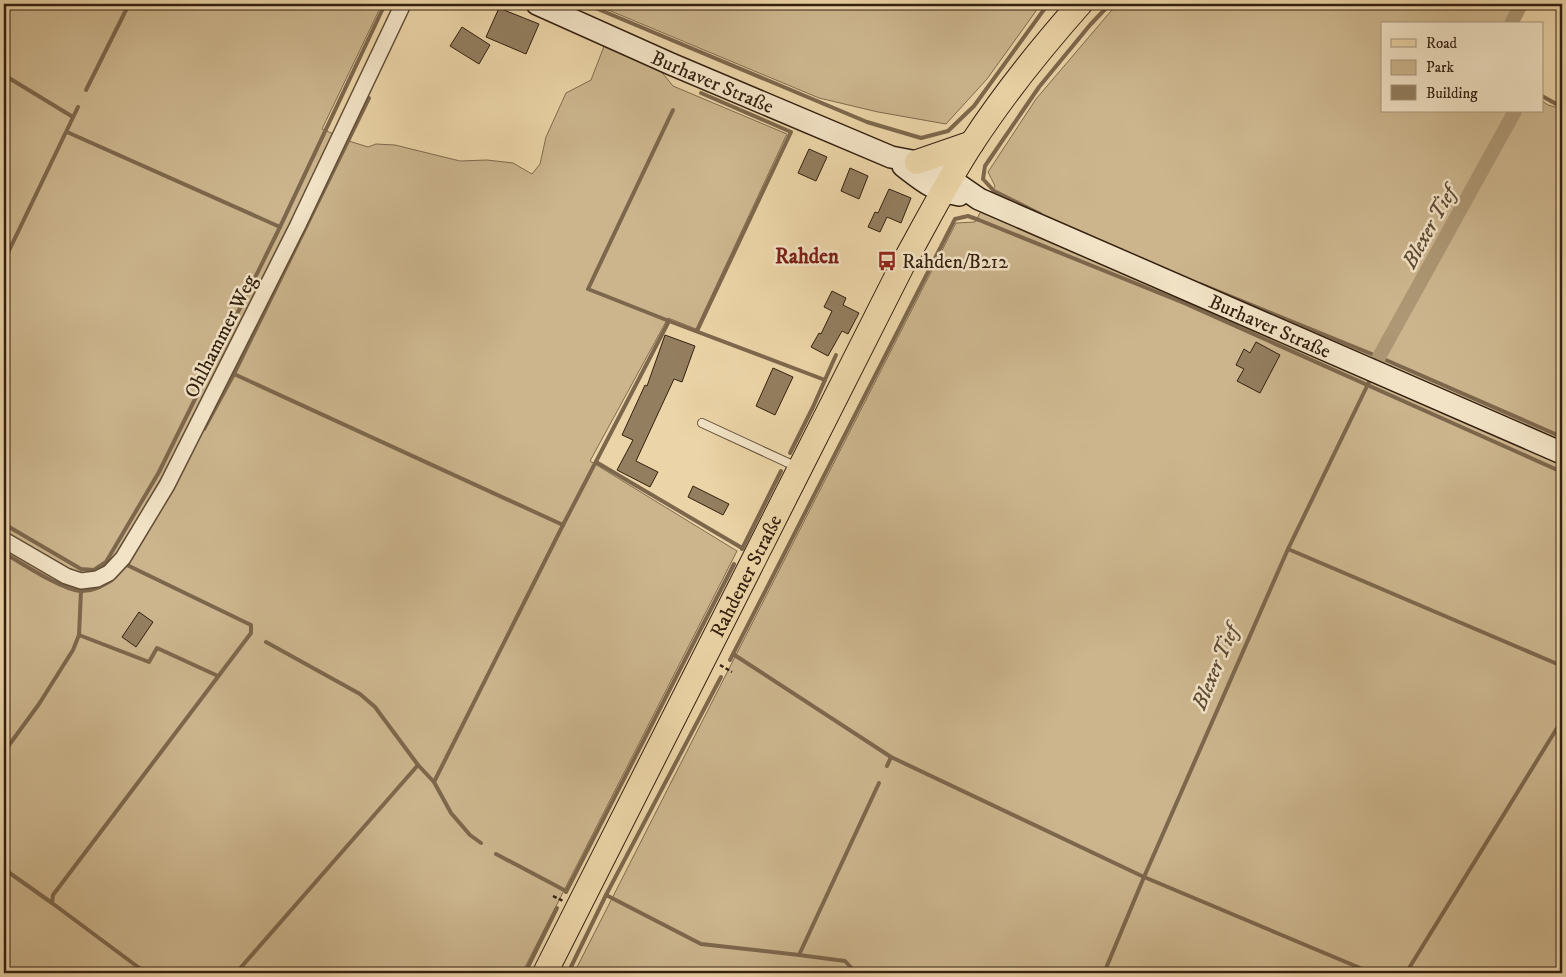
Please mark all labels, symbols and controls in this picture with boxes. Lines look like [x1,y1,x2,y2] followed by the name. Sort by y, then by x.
[1381,22,1544,112] legend
[1426,34,1458,53] text: Road
[647,46,777,120] street label: Burhaver Straße
[1426,58,1455,77] text: Park
[1426,84,1478,103] text: Building
[1396,178,1465,274] water label: Blexer Tief
[775,244,840,270] district label: Rahden
[876,250,898,272] bus stop icon: Rahden/B212
[902,250,1008,275] place label: Rahden/B212
[180,271,263,402] street label: Ohlhammer Weg
[1205,290,1334,365] street label: Burhaver Straße
[706,511,788,642] street label: Rahdener Straße
[1186,616,1247,714] water label: Blexer Tief

